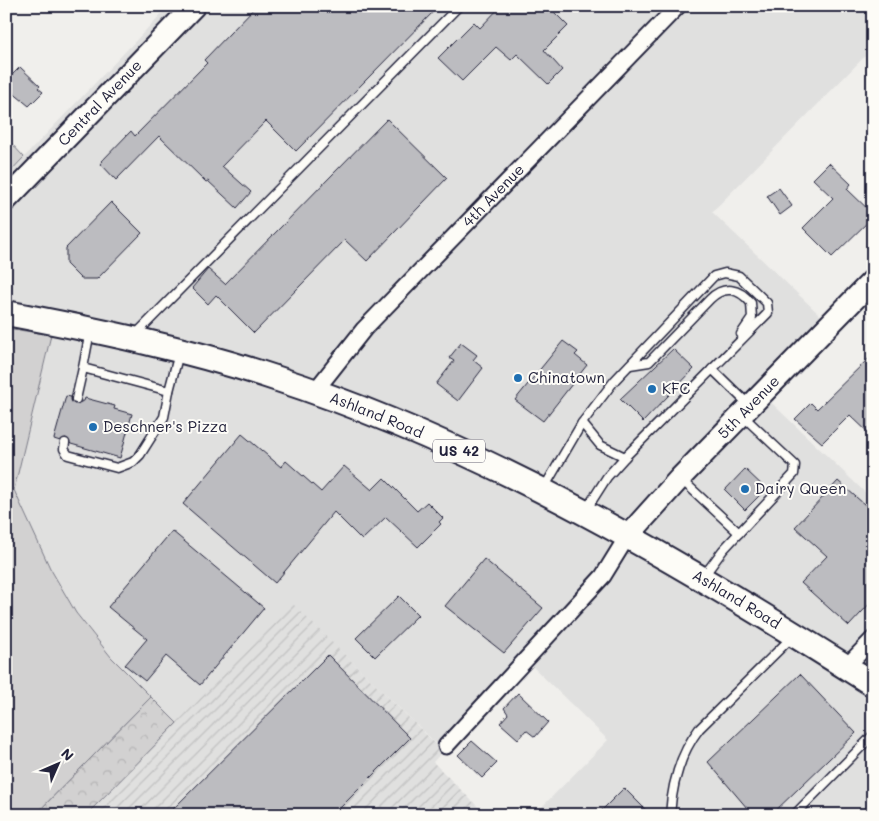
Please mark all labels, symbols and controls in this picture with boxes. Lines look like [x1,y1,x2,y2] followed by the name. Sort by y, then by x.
[53,55,146,150] street label: Central Avenue
[458,159,528,231] street label: 4th Avenue
[528,367,605,387] place label: Chinatown
[713,371,783,442] street label: 5th Avenue
[512,372,524,384] marker: Chinatown
[662,378,690,398] place label: KFC
[646,383,658,395] marker: KFC
[327,387,427,442] street label: Ashland Road
[103,416,227,436] place label: Deschner's Pizza
[87,421,99,433] marker: Deschner's Pizza
[433,440,485,462] road number: US 42
[755,478,846,498] place label: Dairy Queen
[739,483,751,495] marker: Dairy Queen
[689,565,785,633] street label: Ashland Road
[32,738,82,788] north arrow
[57,744,78,765] text: N

